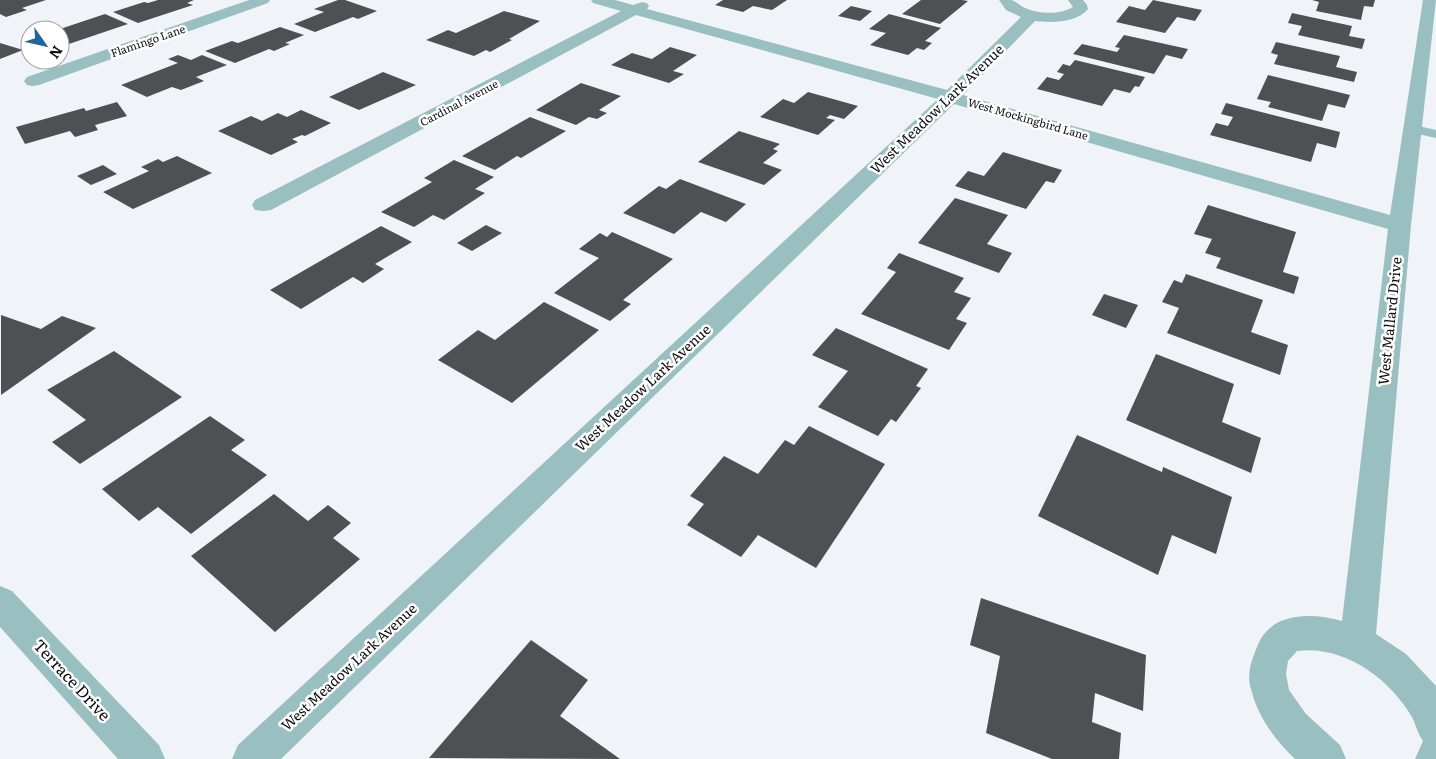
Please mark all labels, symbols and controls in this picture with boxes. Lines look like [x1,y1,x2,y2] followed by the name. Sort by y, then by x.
[20,20,70,70] north arrow
[108,20,187,60] street label: Flamingo Lane
[865,39,1008,178] street label: West Meadow Lark Avenue
[45,42,68,63] text: N
[417,75,501,130] street label: Cardinal Avenue
[966,93,1091,143] street label: West Mockingbird Lane
[1372,256,1406,386] street label: West Mallard Drive
[570,319,714,456] street label: West Meadow Lark Avenue
[276,598,420,735] street label: West Meadow Lark Avenue
[29,633,117,726] street label: Terrace Drive

